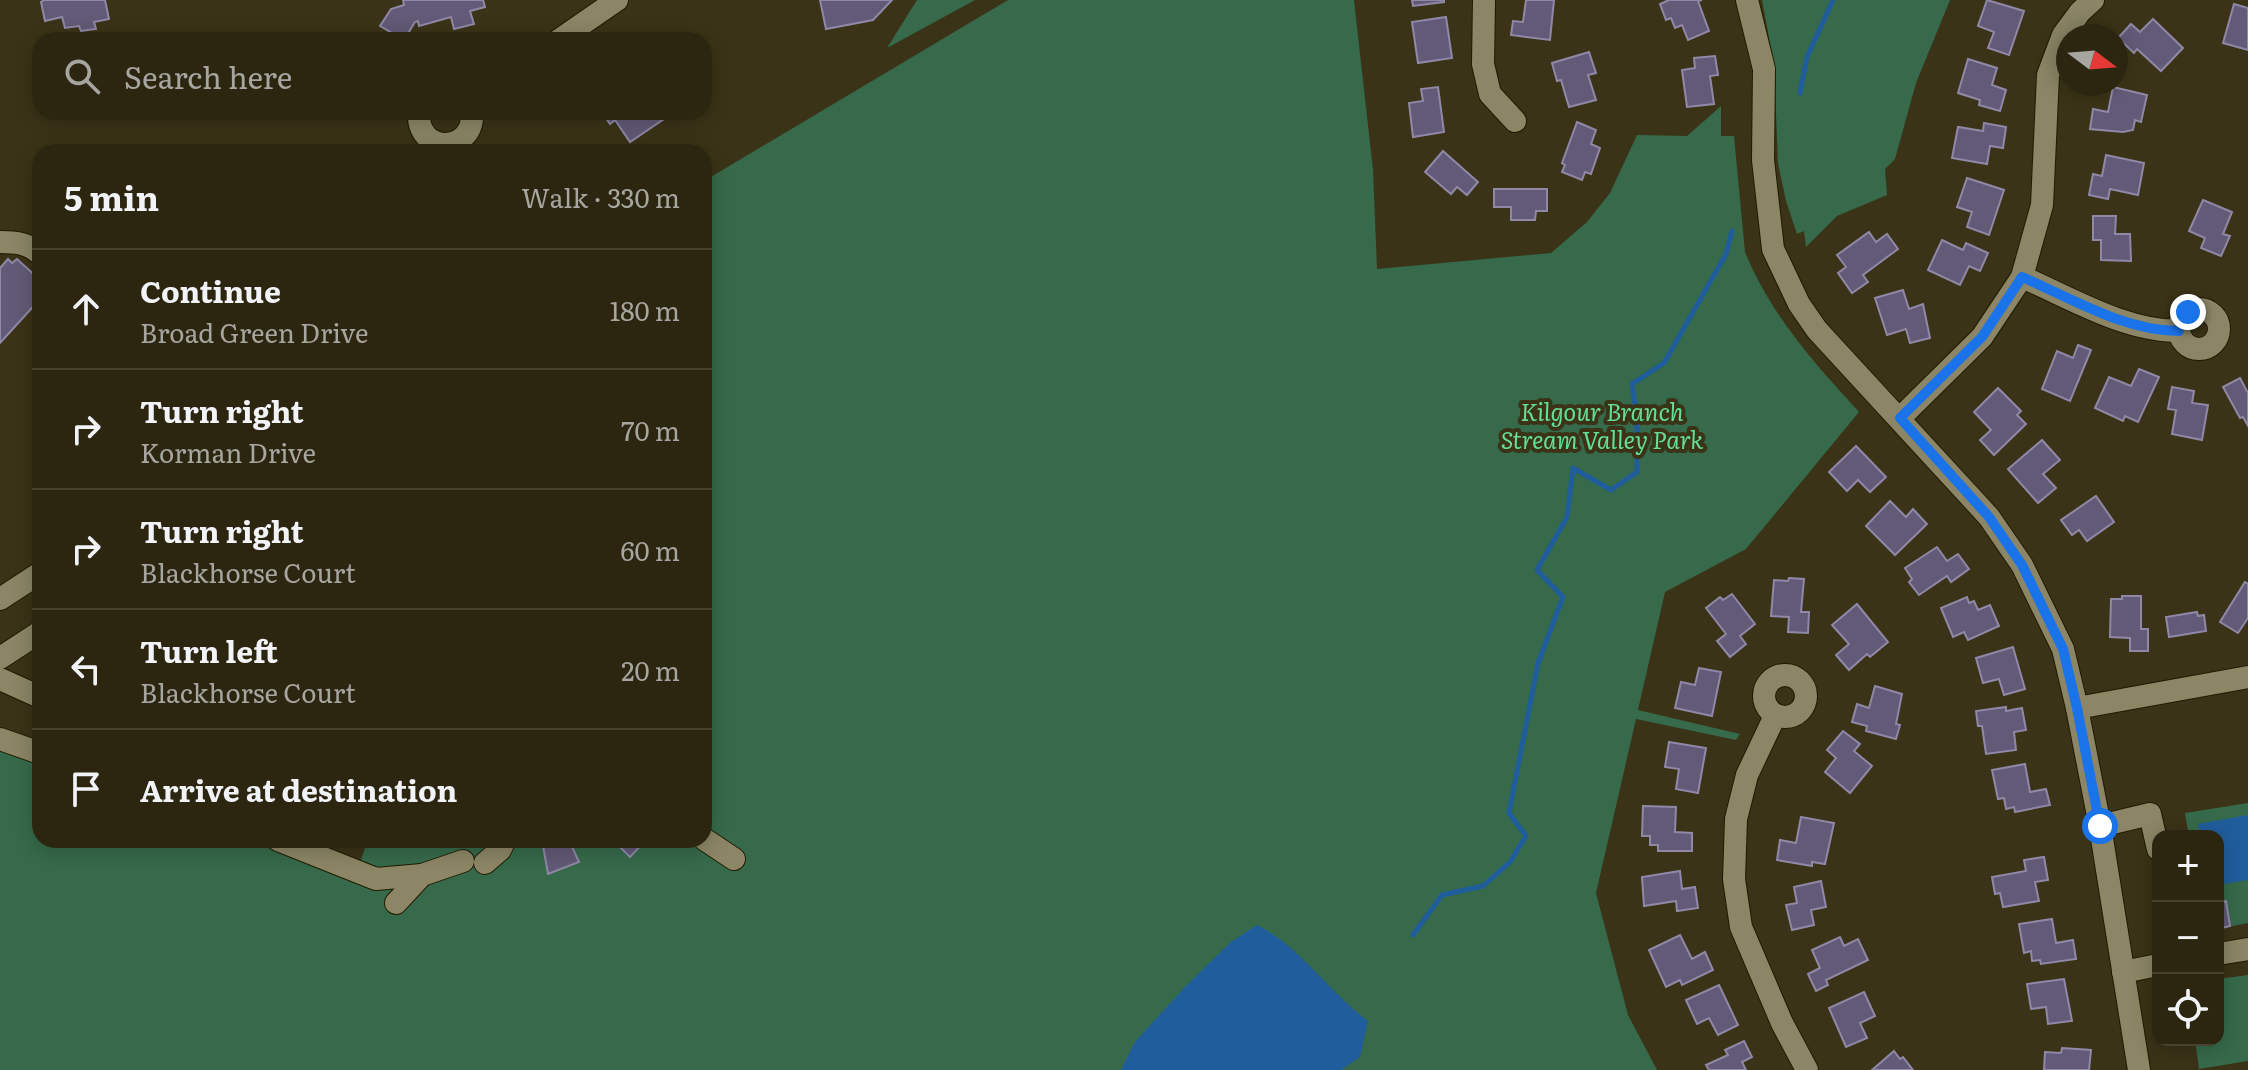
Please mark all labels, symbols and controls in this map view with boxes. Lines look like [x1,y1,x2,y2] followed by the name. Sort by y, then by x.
[2056,24,2128,96] north arrow
[32,32,712,120] search box
[60,54,104,98] icon: search
[124,54,292,98] text: Search here
[64,171,159,221] text: 5 min
[522,177,680,216] text: Walk · 330 m
[140,268,281,312] text: Continue
[64,287,108,331] icon: ahead
[610,290,680,329] text: 180 m
[2170,294,2206,330] route end
[140,312,368,351] text: Broad Green Drive
[140,388,304,432] text: Turn right
[1501,393,1704,456] park label: Kilgour Branch Stream Valley Park
[64,407,108,451] icon: right
[621,410,680,449] text: 70 m
[140,432,316,471] text: Korman Drive
[140,508,304,552] text: Turn right
[64,527,108,571] icon: right
[621,530,680,569] text: 60 m
[140,552,356,591] text: Blackhorse Court
[140,628,278,672] text: Turn left
[64,647,108,691] icon: left
[621,650,680,689] text: 20 m
[140,672,356,711] text: Blackhorse Court
[64,767,108,811] icon: arrive
[140,767,457,811] text: Arrive at destination
[2082,808,2118,844] route start
[2152,830,2224,1046] map controls
[2152,830,2224,902] button: +
[2152,902,2224,974] button: −
[2152,974,2224,1046] button: locate

